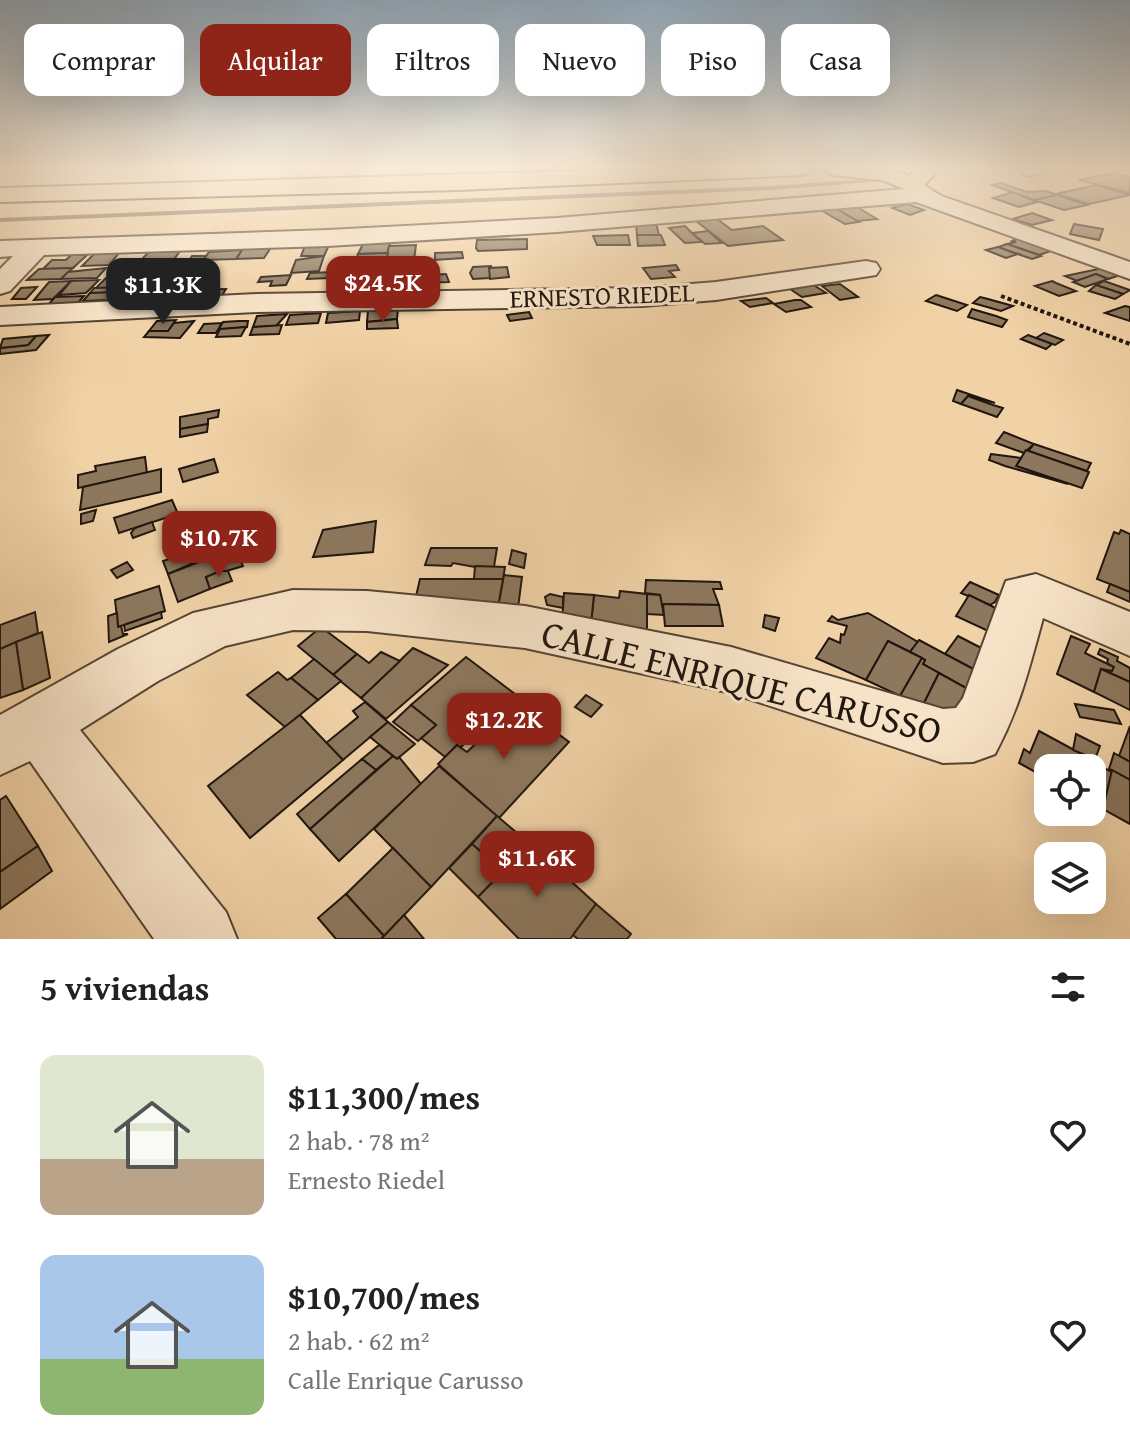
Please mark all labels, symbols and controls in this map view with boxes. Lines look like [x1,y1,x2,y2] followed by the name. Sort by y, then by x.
[24,24,184,96] chip: Comprar
[200,24,351,96] chip: Alquilar
[367,24,499,96] chip: Filtros
[515,24,645,96] chip: Nuevo
[661,24,765,96] chip: Piso
[781,24,890,96] chip: Casa
[318,256,448,324] pin: $24.5K
[98,258,228,326] pin: $11.3K
[344,262,422,301] text: $24.5K
[124,264,202,303] text: $11.3K
[509,272,695,318] street label: ERNESTO RIEDEL
[154,511,284,579] pin: $10.7K
[180,517,258,556] text: $10.7K
[536,604,948,758] street label: CALLE ENRIQUE CARUSSO
[439,693,569,761] pin: $12.2K
[465,699,543,738] text: $12.2K
[1034,754,1106,914] map controls
[1034,754,1106,826] button: locate
[472,831,602,899] pin: $11.6K
[498,837,576,876] text: $11.6K
[1034,842,1106,914] button: layers
[40,963,209,1012] text: 5 viviendas
[1046,965,1090,1009] icon: filters
[288,1072,480,1121] text: $11,300/mes
[104,1087,200,1183] icon: home
[1046,1113,1090,1157] icon: heart
[288,1121,429,1160] text: 2 hab. · 78 m²
[288,1160,445,1199] text: Ernesto Riedel
[288,1272,480,1321] text: $10,700/mes
[104,1287,200,1383] icon: home
[1046,1313,1090,1357] icon: heart
[288,1321,429,1360] text: 2 hab. · 62 m²
[288,1360,524,1399] text: Calle Enrique Carusso

